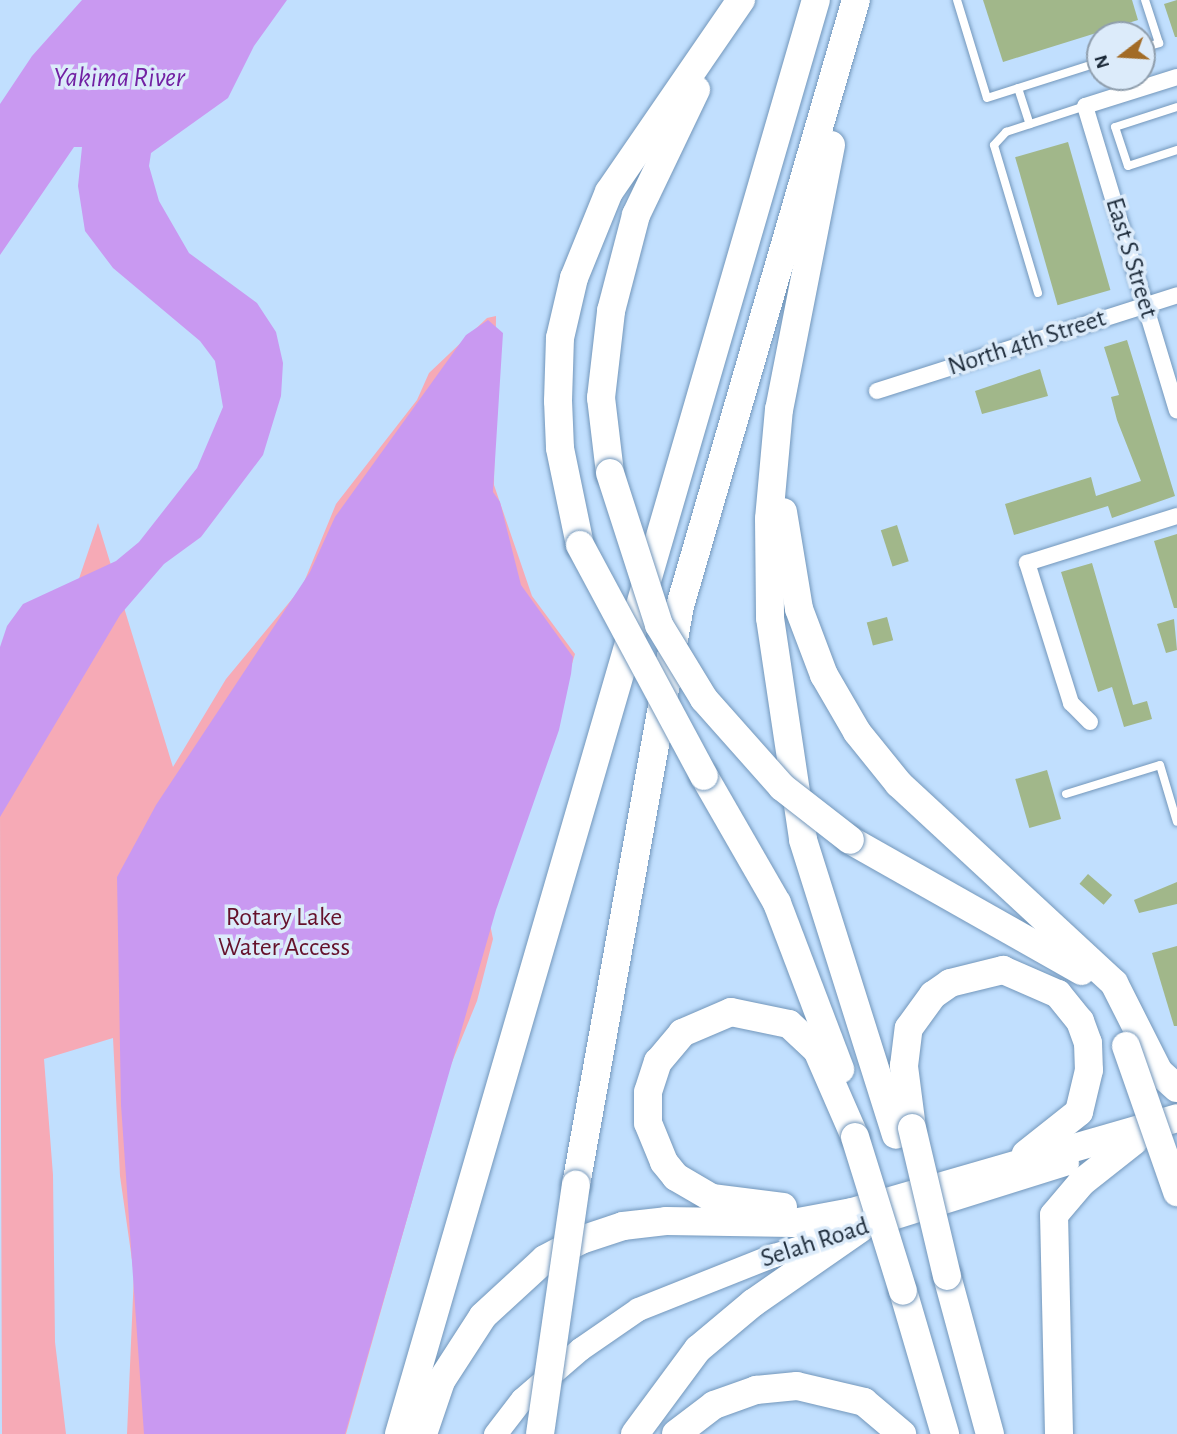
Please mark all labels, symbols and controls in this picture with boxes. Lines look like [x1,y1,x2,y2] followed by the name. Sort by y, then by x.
[1086,21,1156,91] north arrow
[1091,53,1113,71] text: N
[53,61,185,95] water label: Yakima River
[1098,194,1164,322] street label: East S Street
[944,303,1110,383] street label: North 4th Street
[218,902,350,964] park label: Rotary Lake Water Access
[757,1211,873,1275] street label: Selah Road

